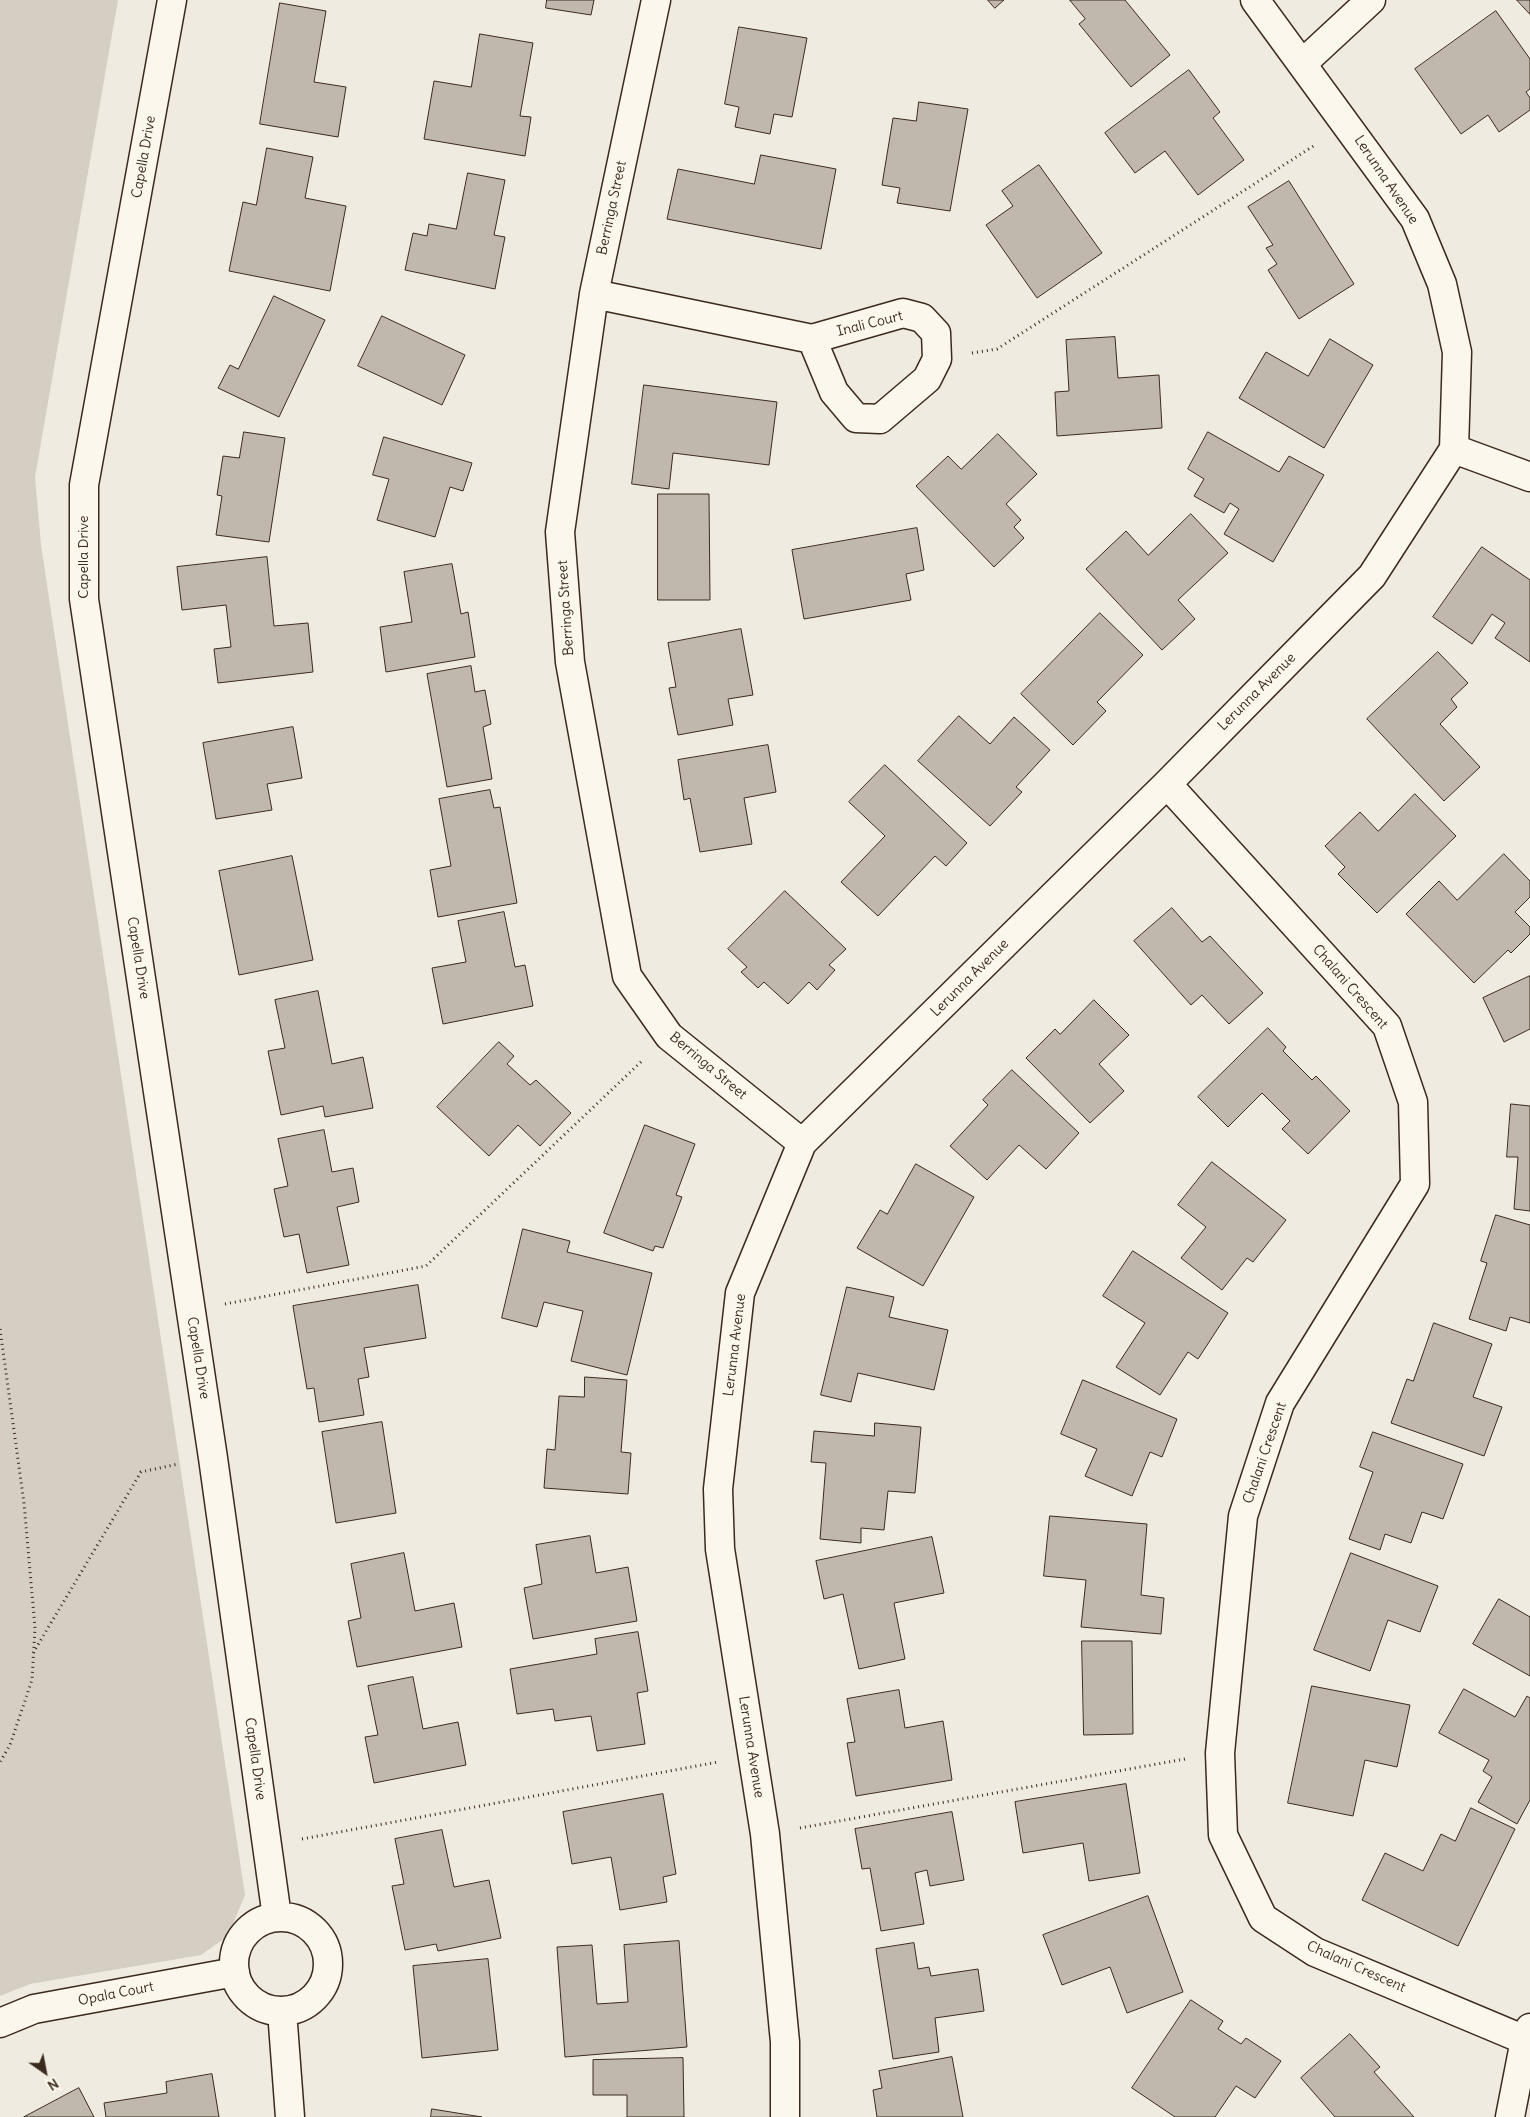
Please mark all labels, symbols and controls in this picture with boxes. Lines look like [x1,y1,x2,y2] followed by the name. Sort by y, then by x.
[128,115,160,199] street label: Capella Drive
[1350,133,1422,227] street label: Lerunna Avenue
[594,159,630,257] street label: Berringa Street
[835,308,905,340] street label: Inali Court
[76,515,92,599] street label: Capella Drive
[554,560,578,656] street label: Berringa Street
[1215,650,1299,734] street label: Lerunna Avenue
[123,916,153,1000] street label: Capella Drive
[928,936,1012,1020] street label: Lerunna Avenue
[1309,941,1391,1033] street label: Chalani Crescent
[666,1029,750,1103] street label: Berringa Street
[720,1293,750,1397] street label: Lerunna Avenue
[183,1316,213,1400] street label: Capella Drive
[1240,1400,1290,1506] street label: Chalani Crescent
[735,1695,767,1799] street label: Lerunna Avenue
[241,1717,269,1801] street label: Capella Drive
[1304,1938,1408,1996] street label: Chalani Crescent
[77,1978,155,2010] street label: Opala Court
[20,2047,70,2097] north arrow
[44,2074,62,2095] text: N

